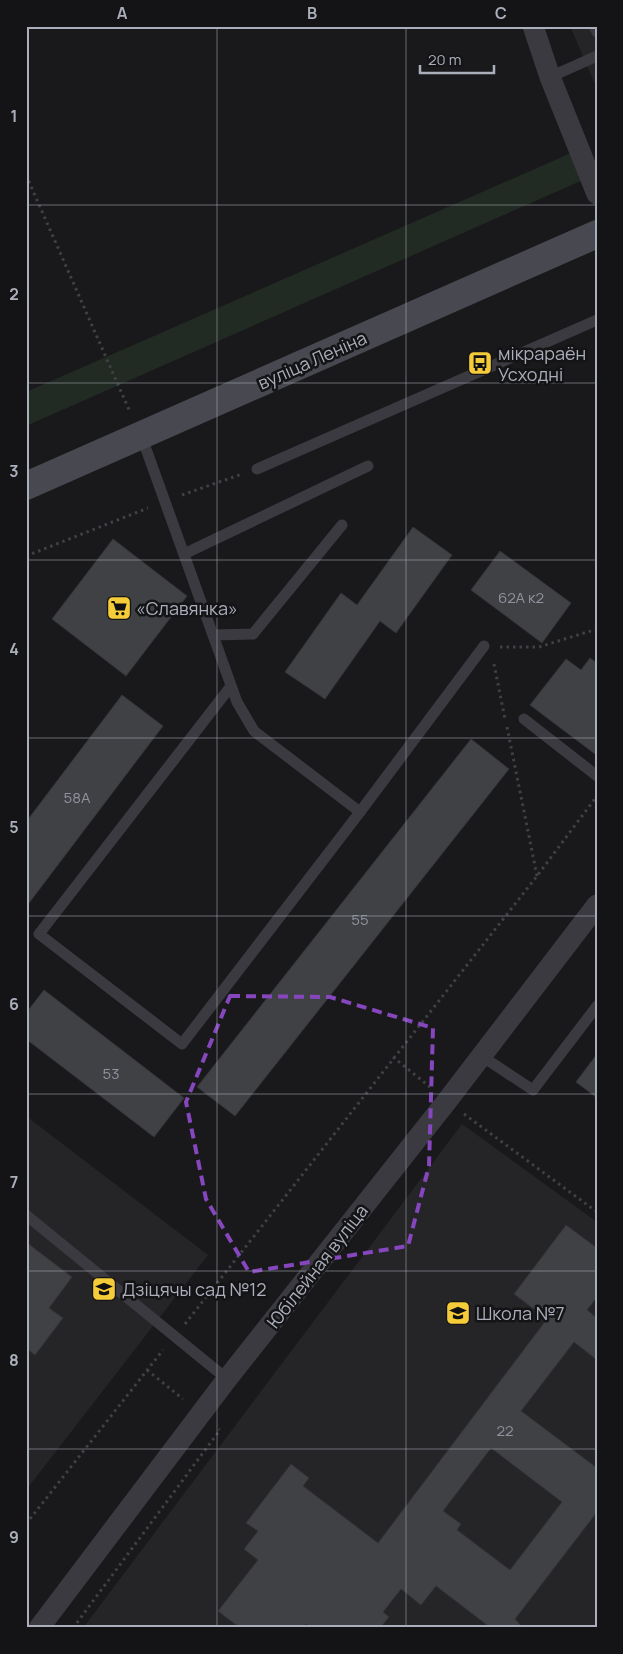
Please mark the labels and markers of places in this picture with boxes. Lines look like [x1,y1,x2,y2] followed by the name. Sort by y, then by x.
[498,341,586,386] place label: мікрараён Усходні
[467,350,493,376] bus stop icon: мікрараён Усходні
[106,595,132,621] supermarket icon: «Славянка»
[136,596,238,620] place label: «Славянка»
[91,1276,117,1302] school or university icon: Дзіцячы сад №12
[122,1277,267,1301] place label: Дзіцячы сад №12
[445,1300,471,1326] school or university icon: Школа №7
[476,1301,565,1325] place label: Школа №7

